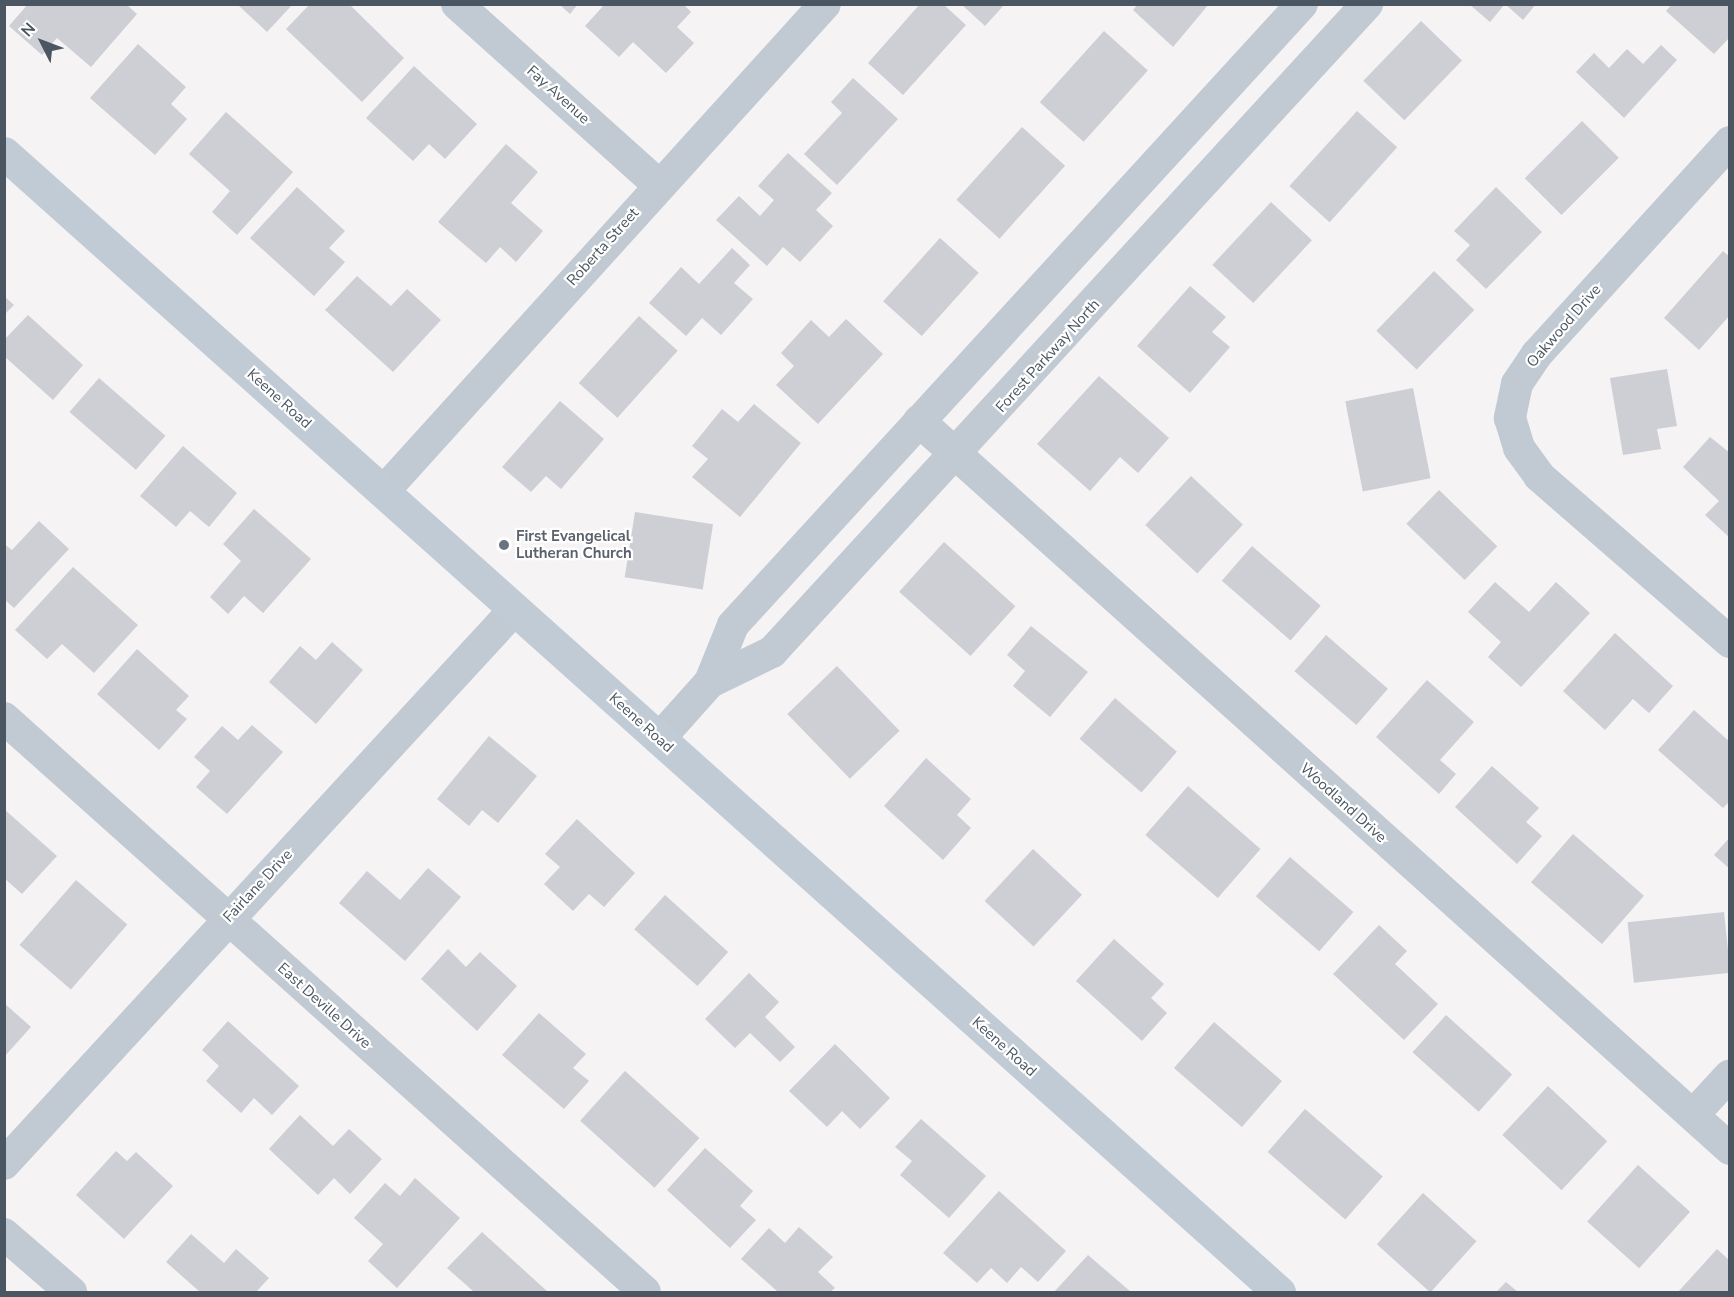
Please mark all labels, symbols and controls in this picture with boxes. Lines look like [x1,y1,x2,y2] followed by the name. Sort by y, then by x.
[12,12,72,72] north arrow
[16,18,41,42] text: N
[523,62,593,128] street label: Fay Avenue
[563,204,643,290] street label: Roberta Street
[1523,281,1605,371] street label: Oakwood Drive
[992,296,1104,416] street label: Forest Parkway North
[243,365,315,433] street label: Keene Road
[516,527,632,562] place label: First Evangelical Lutheran Church
[497,538,511,552] marker: First Evangelical Lutheran Church
[605,689,677,757] street label: Keene Road
[1296,759,1390,847] street label: Woodland Drive
[220,846,296,926] street label: Fairlane Drive
[274,959,374,1053] street label: East Deville Drive
[968,1013,1040,1081] street label: Keene Road

